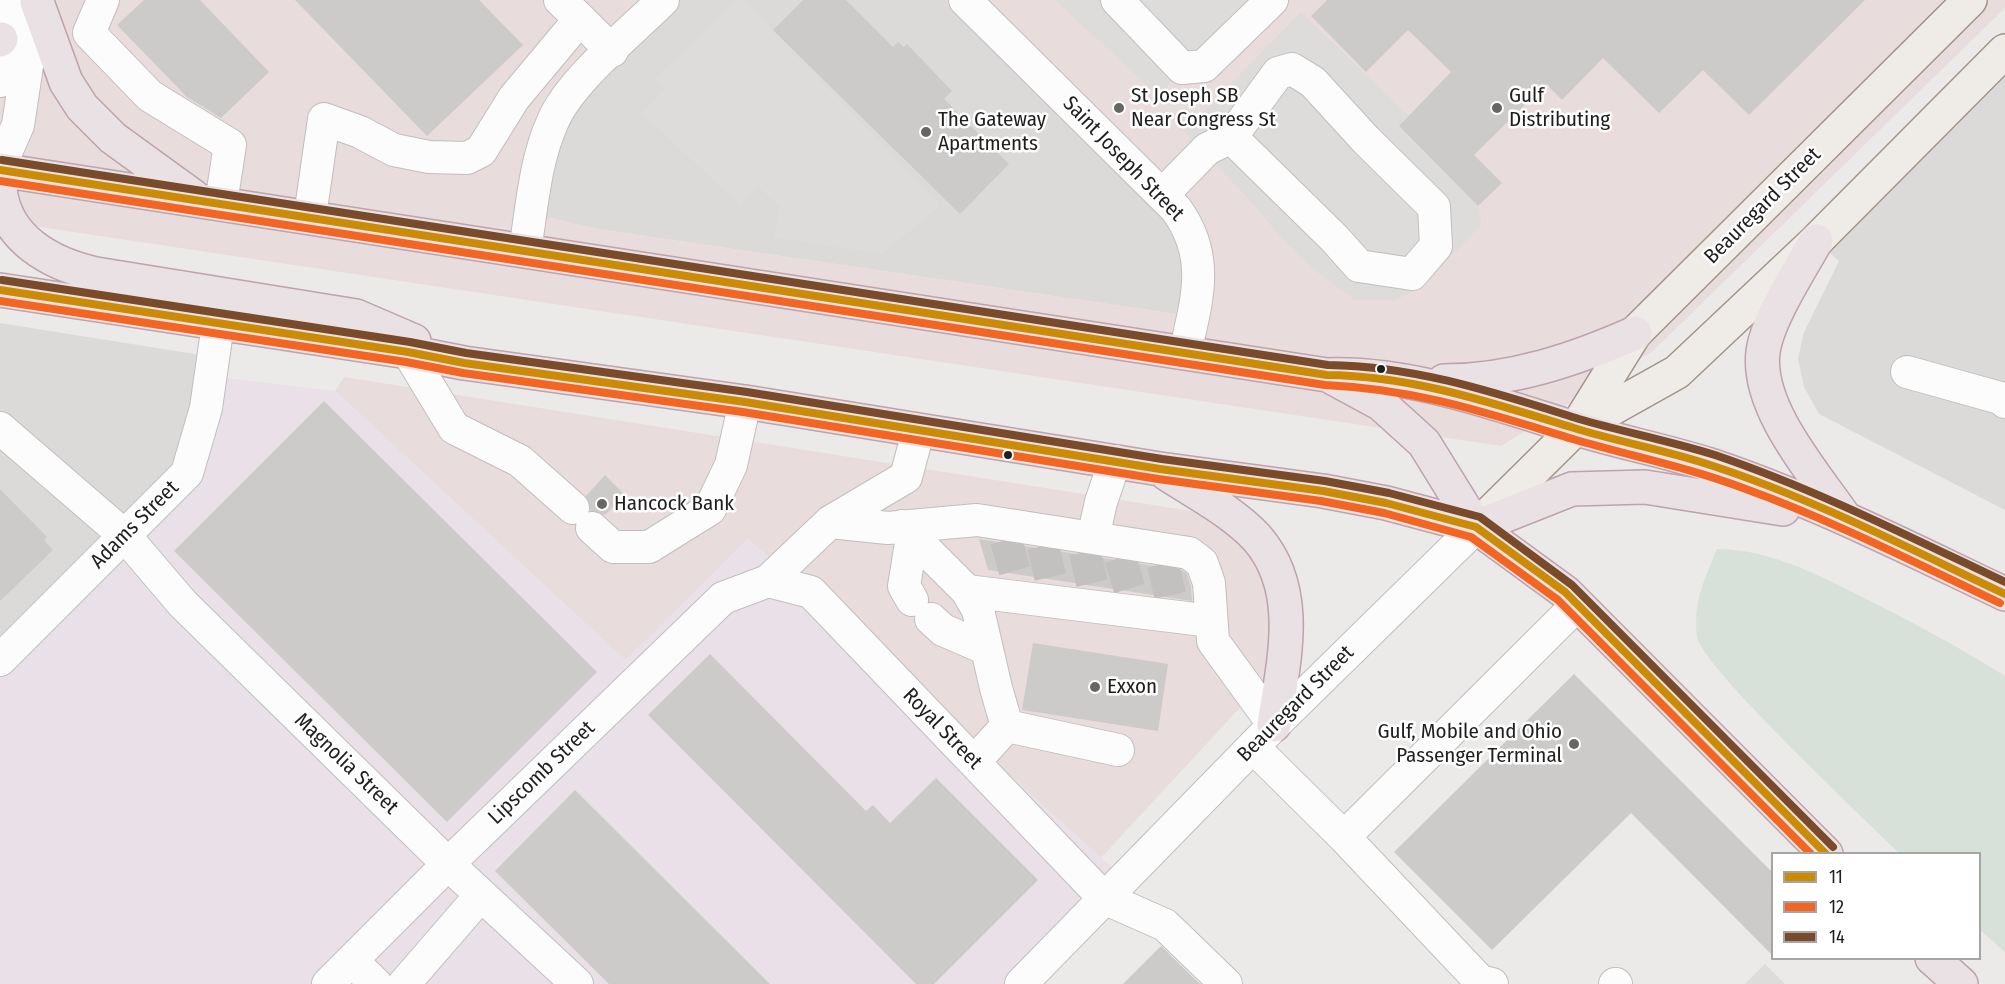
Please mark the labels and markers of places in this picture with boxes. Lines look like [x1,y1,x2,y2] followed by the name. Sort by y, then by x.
[1131,83,1276,133] place label: St Joseph SB Near Congress St
[1509,83,1610,133] place label: Gulf Distributing
[1112,101,1126,115] marker: St Joseph SB Near Congress St
[1490,101,1504,115] marker: Gulf Distributing
[938,107,1046,157] place label: The Gateway Apartments
[919,125,933,139] marker: The Gateway Apartments
[1375,363,1387,375] unlabelled marker
[1002,449,1014,461] unlabelled marker
[614,491,734,517] place label: Hancock Bank
[595,497,609,511] marker: Hancock Bank
[1107,674,1157,700] place label: Exxon
[1088,680,1102,694] marker: Exxon
[1377,719,1562,769] place label: Gulf, Mobile and Ohio Passenger Terminal
[1567,737,1581,751] marker: Gulf, Mobile and Ohio Passenger Terminal

